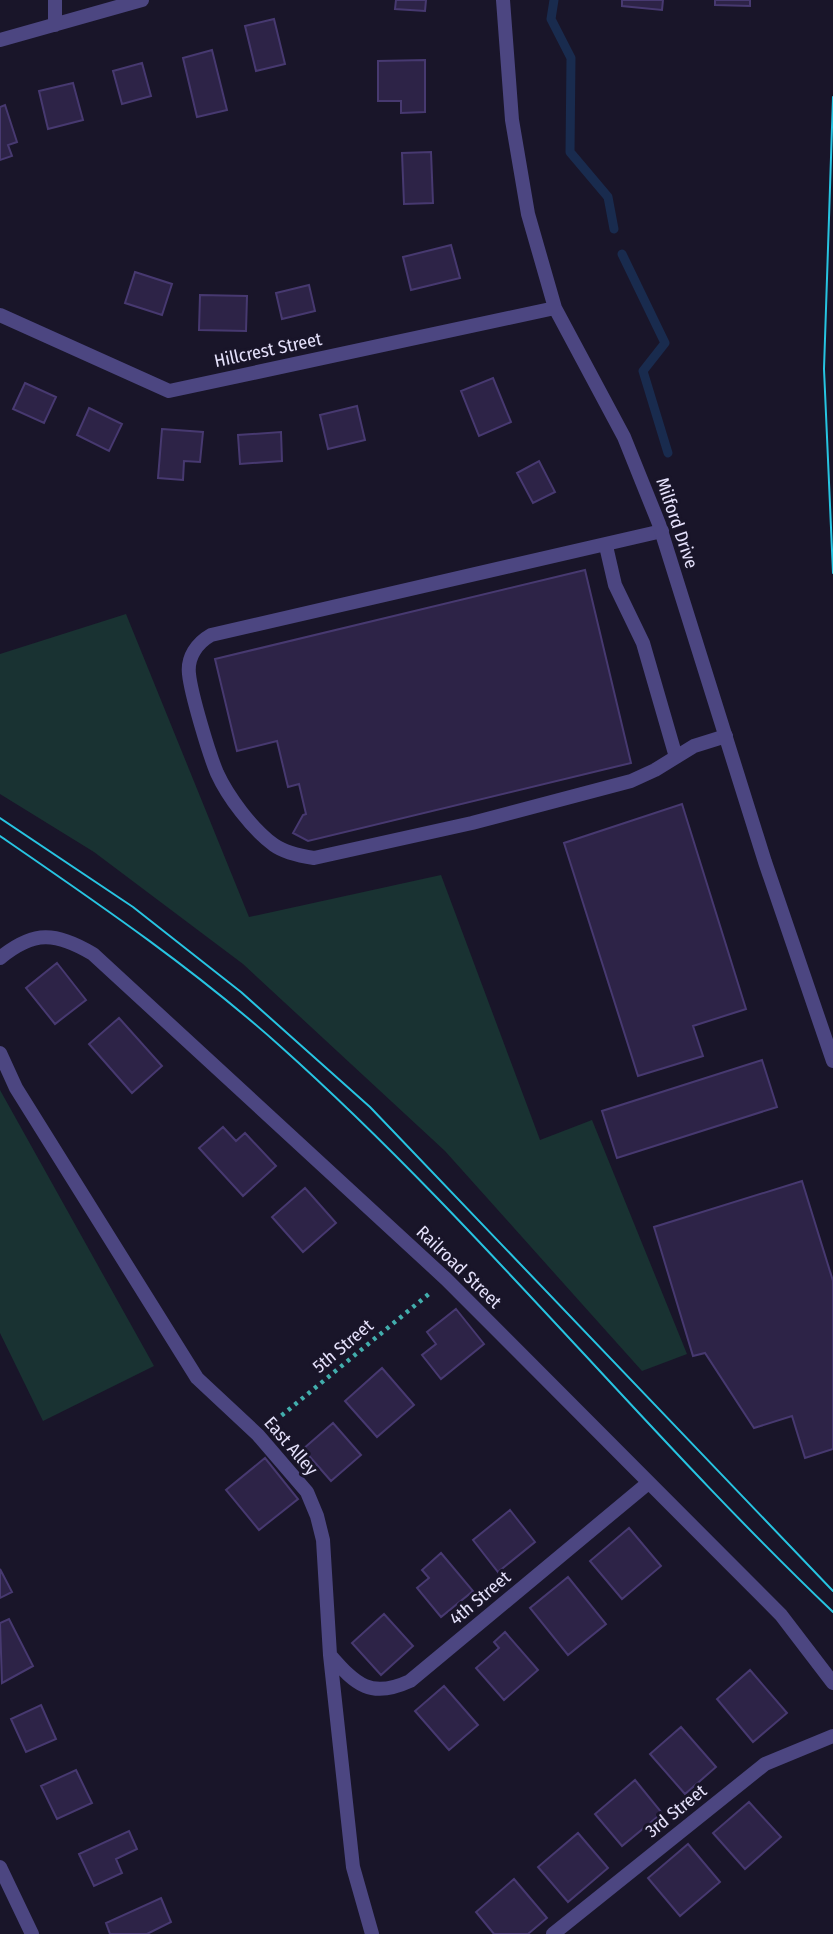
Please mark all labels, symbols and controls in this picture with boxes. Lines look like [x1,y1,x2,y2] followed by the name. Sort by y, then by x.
[212,328,324,372] street label: Hillcrest Street
[651,475,703,571] street label: Milford Drive
[412,1221,506,1313] street label: Railroad Street
[308,1314,378,1378] street label: 5th Street
[260,1412,322,1480] street label: East Alley
[445,1566,515,1630] street label: 4th Street
[641,1780,711,1842] street label: 3rd Street

